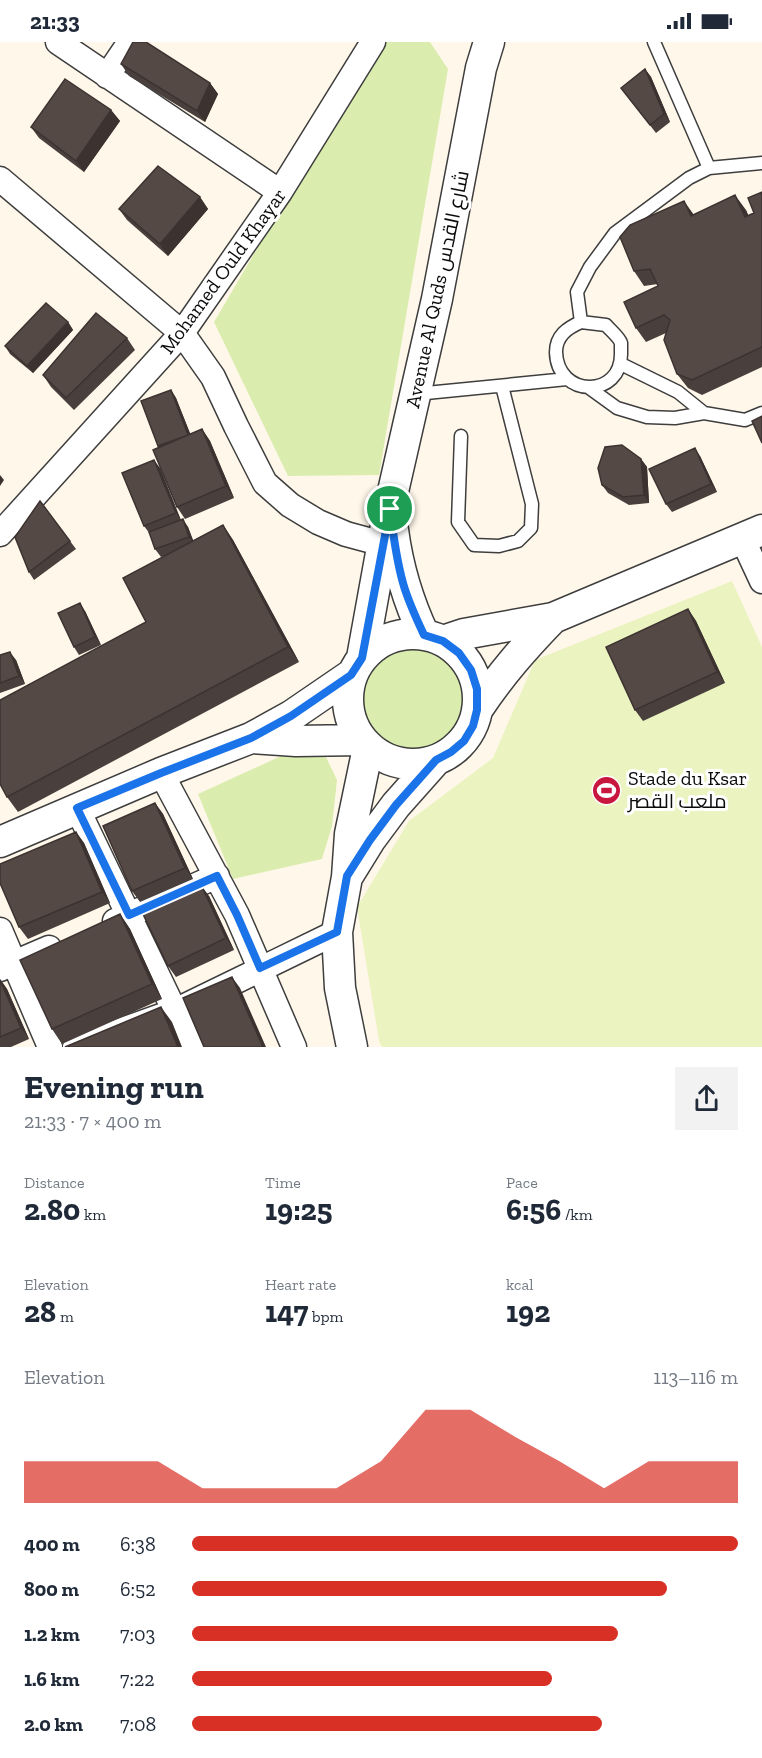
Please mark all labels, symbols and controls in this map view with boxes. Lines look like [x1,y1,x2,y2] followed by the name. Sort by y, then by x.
[30,8,80,35] text: 21:33
[400,168,476,410] street label: Avenue Al Quds شارع القدس
[155,184,291,358] street label: Mohamed Ould Khayar
[364,483,415,534] pin
[373,492,406,525] icon: arrive
[627,766,747,813] place label: Stade du Ksar ملعب القصر
[591,774,623,806] sports icon: Stade du Ksar ملعب القصر
[24,1067,204,1106] text: Evening run
[675,1067,738,1130] button: share
[24,1109,161,1133] text: 21:33 · 7 × 400 m
[24,1173,85,1192] text: Distance
[265,1173,301,1192] text: Time
[506,1173,538,1192] text: Pace
[24,1192,80,1228] text: 2.80
[265,1192,332,1228] text: 19:25
[506,1192,561,1228] text: 6:56
[80,1205,106,1224] text: km
[561,1205,592,1224] text: /km
[24,1275,89,1294] text: Elevation
[265,1275,336,1294] text: Heart rate
[506,1275,533,1294] text: kcal
[24,1294,56,1330] text: 28
[265,1294,308,1330] text: 147
[506,1294,550,1330] text: 192
[56,1307,74,1326] text: m
[308,1307,343,1326] text: bpm
[24,1365,105,1389] text: Elevation
[653,1365,738,1389] text: 113–116 m
[24,1532,80,1556] text: 400 m
[120,1532,156,1556] text: 6:38
[24,1577,79,1601] text: 800 m
[120,1577,156,1601] text: 6:52
[24,1622,80,1646] text: 1.2 km
[120,1622,155,1646] text: 7:03
[24,1667,79,1691] text: 1.6 km
[120,1667,155,1691] text: 7:22
[24,1712,83,1736] text: 2.0 km
[120,1712,156,1736] text: 7:08

